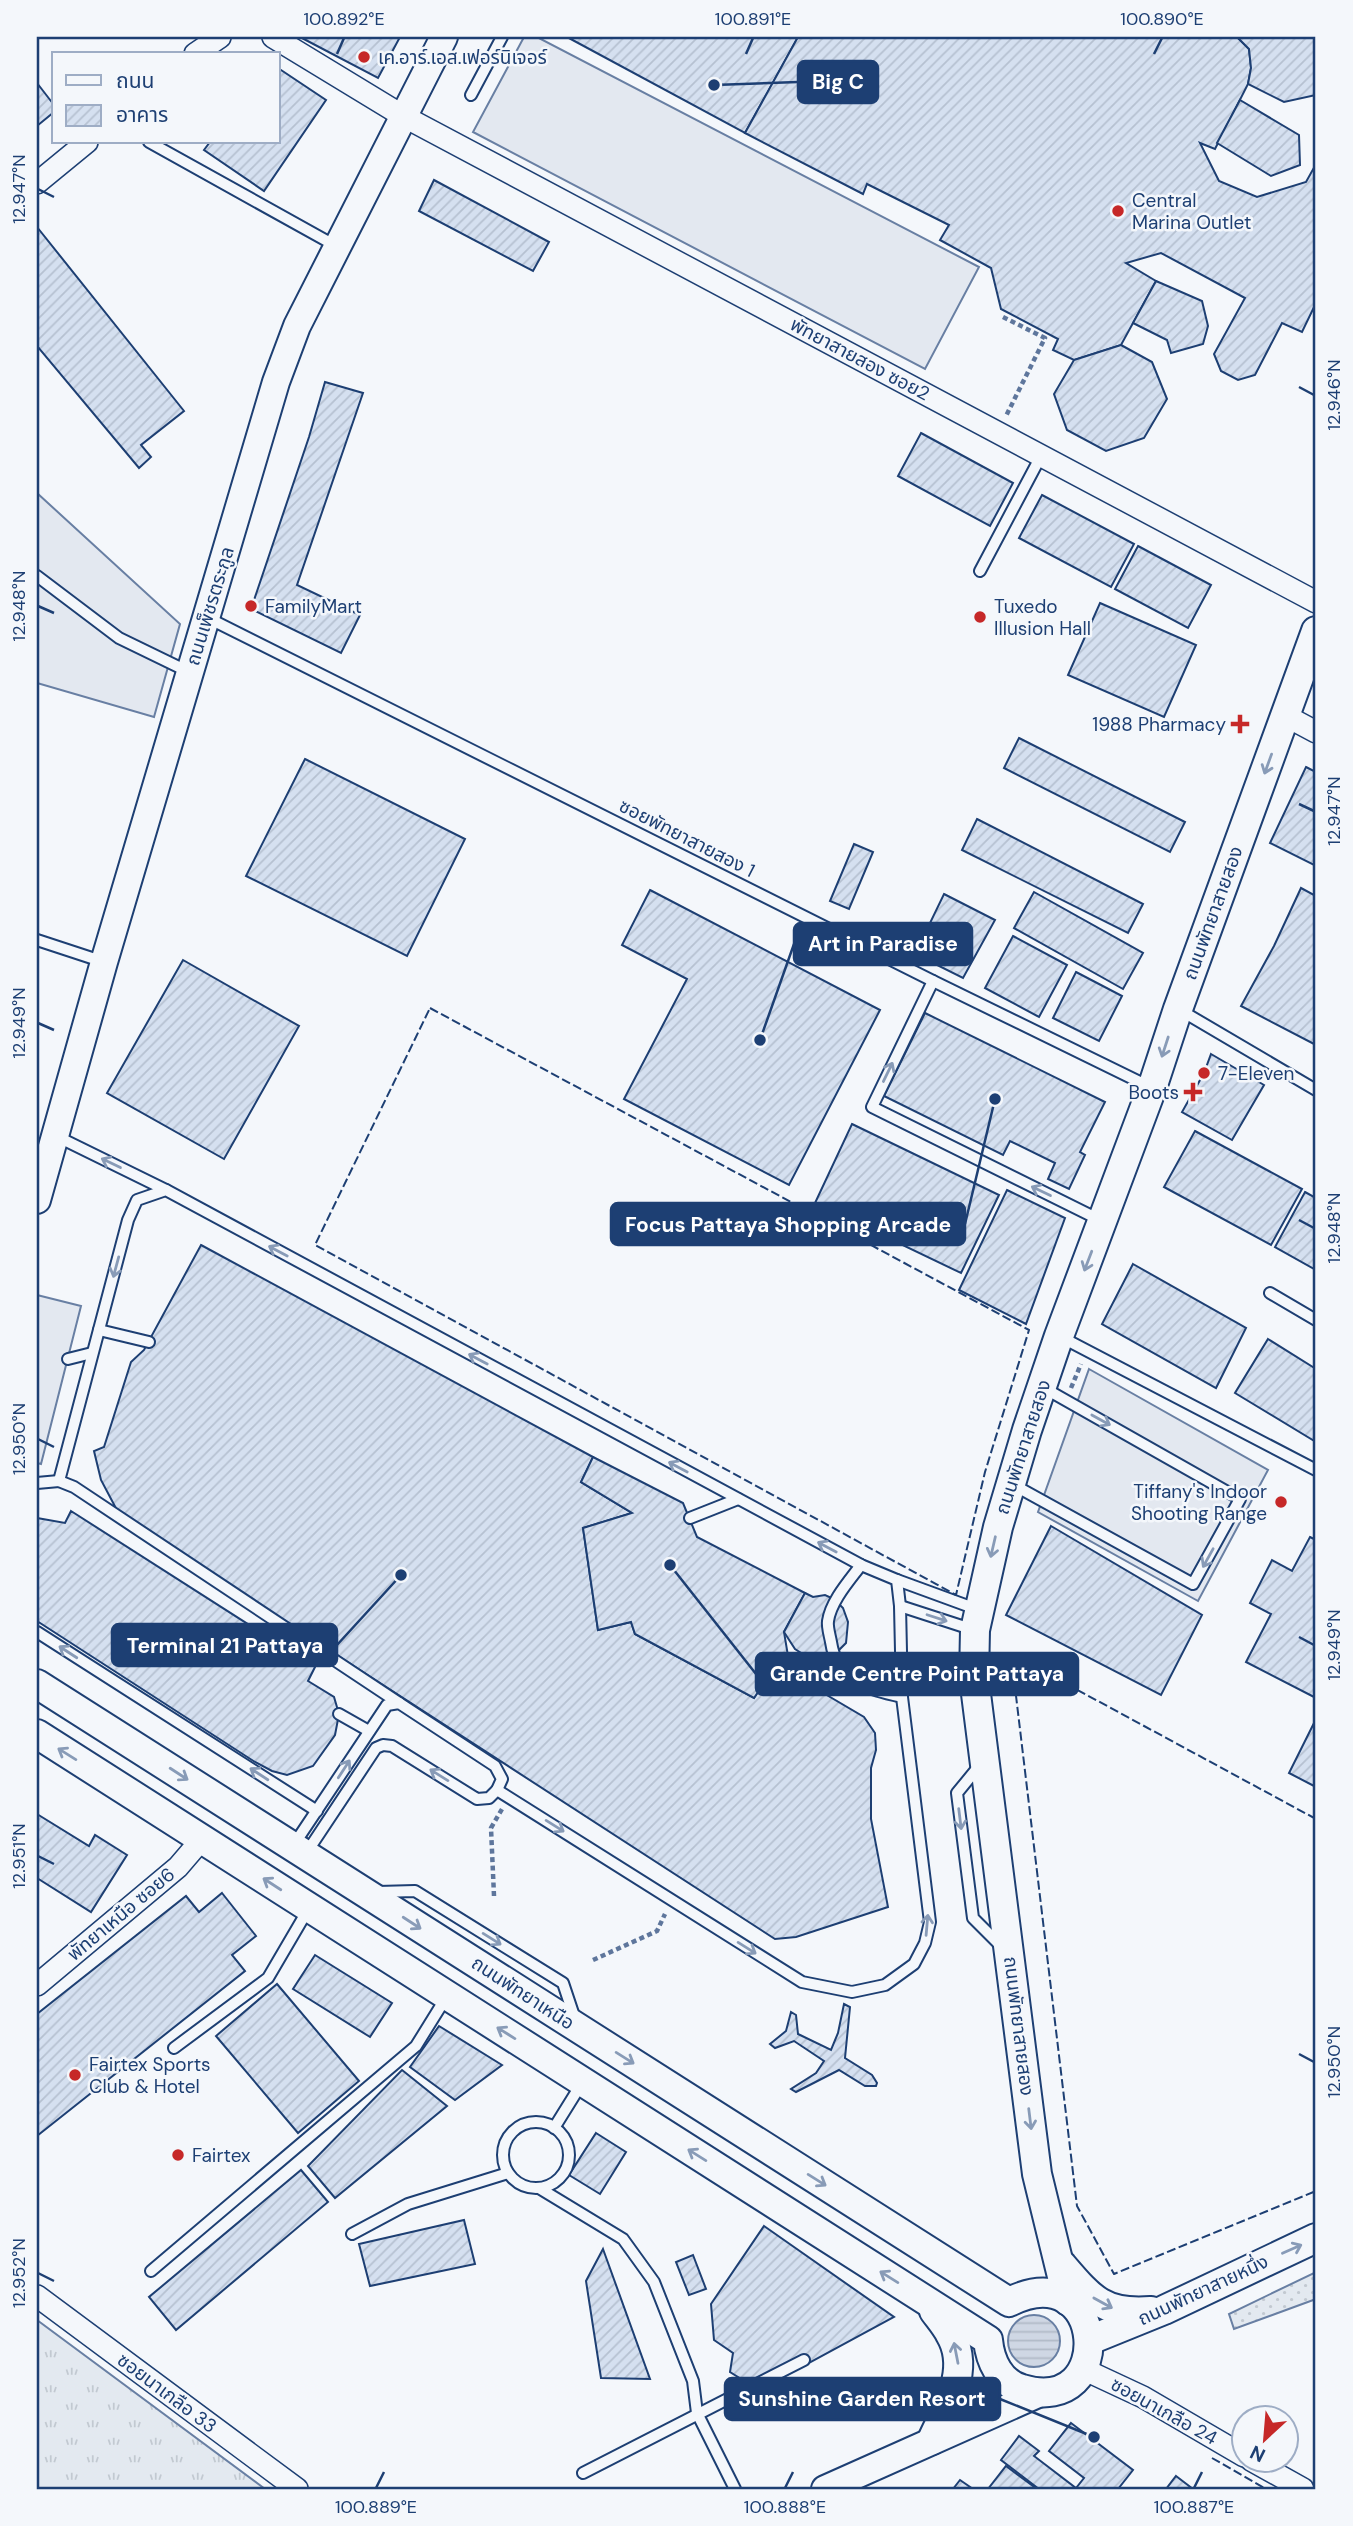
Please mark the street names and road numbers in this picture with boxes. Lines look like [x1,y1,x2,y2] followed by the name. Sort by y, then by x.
[786,312,934,406] street label: พัทยาสายสอง ซอย2
[180,544,240,668] street label: ถนนเพ็ชรตระกูล
[615,793,759,883] street label: ซอยพัทยาสายสอง 1
[1177,843,1249,983] street label: ถนนพัทยาสายสอง
[989,1376,1057,1518] street label: ถนนพัทยาสายสอง
[62,1862,180,1966] street label: พัทยาเหนือ ซอย6
[467,1950,579,2036] street label: ถนนพัทยาเหนือ
[998,1955,1040,2097] street label: ถนนพัทยาสายสอง
[1133,2248,1272,2331] street label: ถนนพัทยาสายหนึ่ง
[112,2347,222,2439] street label: ซอยนาเกลือ 33
[1106,2371,1222,2451] street label: ซอยนาเกลือ 24

